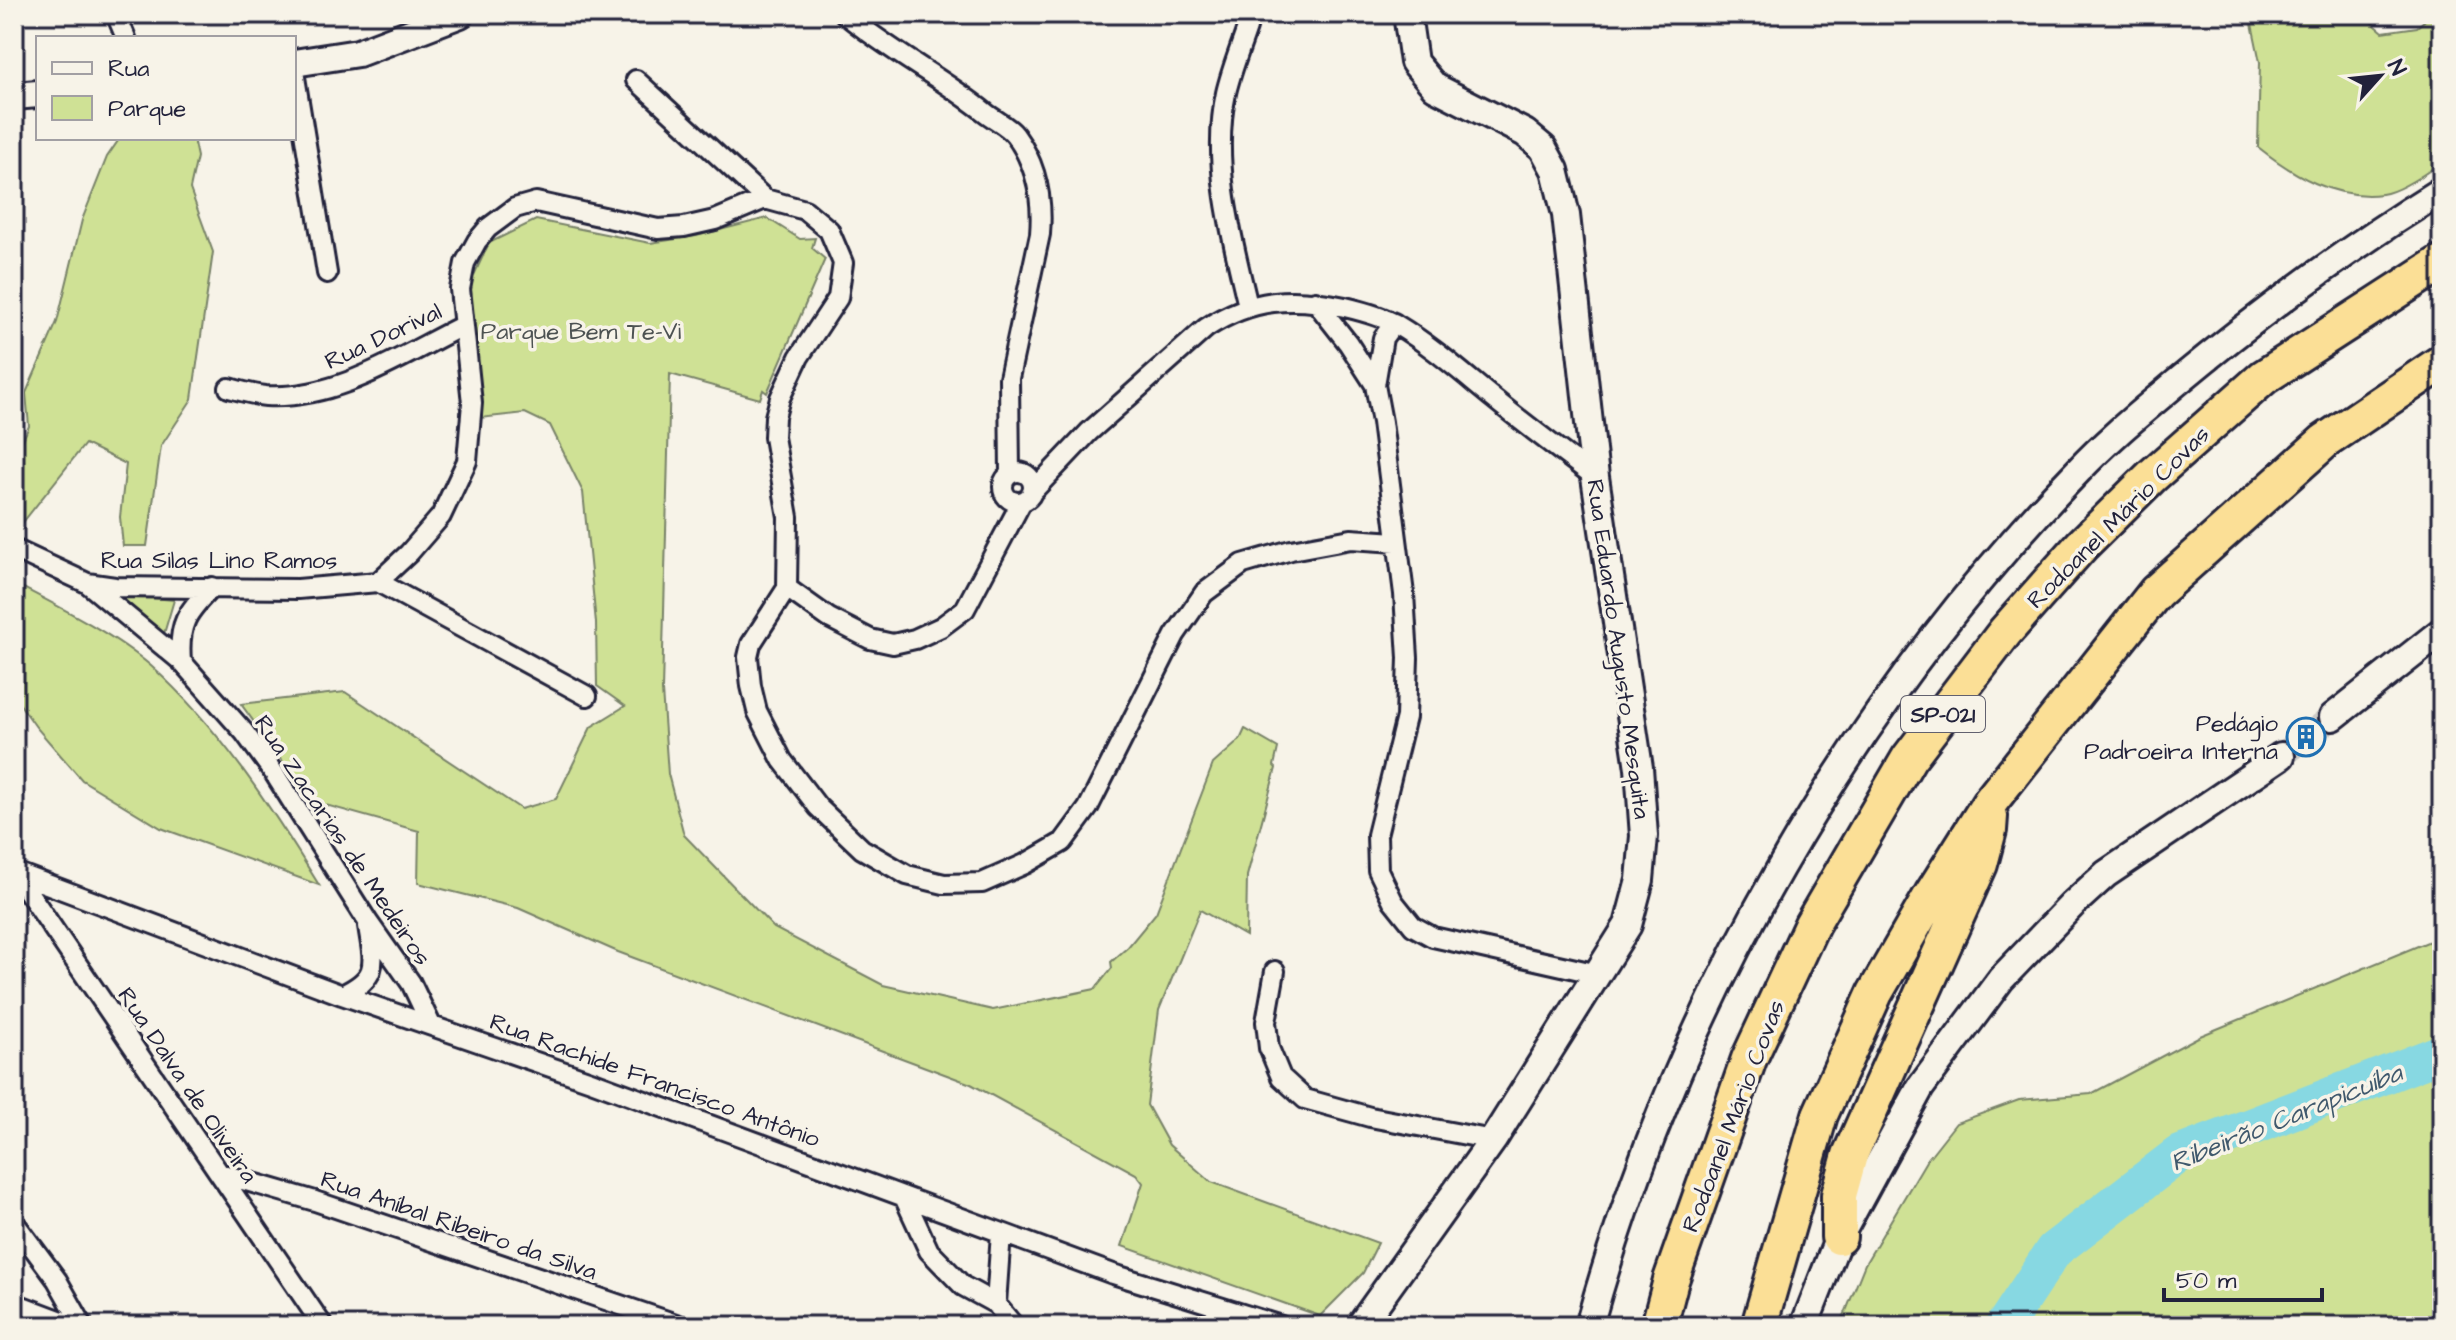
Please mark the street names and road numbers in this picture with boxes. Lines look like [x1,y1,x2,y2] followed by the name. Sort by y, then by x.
[319,295,447,379] street label: Rua Dorival
[2020,419,2218,617] street label: Rodoanel Mário Covas
[1576,477,1659,821] street label: Rua Eduardo Augusto Mesquita
[101,544,337,578] street label: Rua Silas Lino Ramos
[1901,696,1985,732] road number: SP-021
[245,708,439,973] street label: Rua Zacarias de Medeiros
[109,981,266,1190] street label: Rua Dalva de Oliveira
[1674,995,1794,1237] street label: Rodoanel Mário Covas
[485,1005,825,1157] street label: Rua Rachide Francisco Antônio
[316,1163,601,1289] street label: Rua Aníbal Ribeiro da Silva

